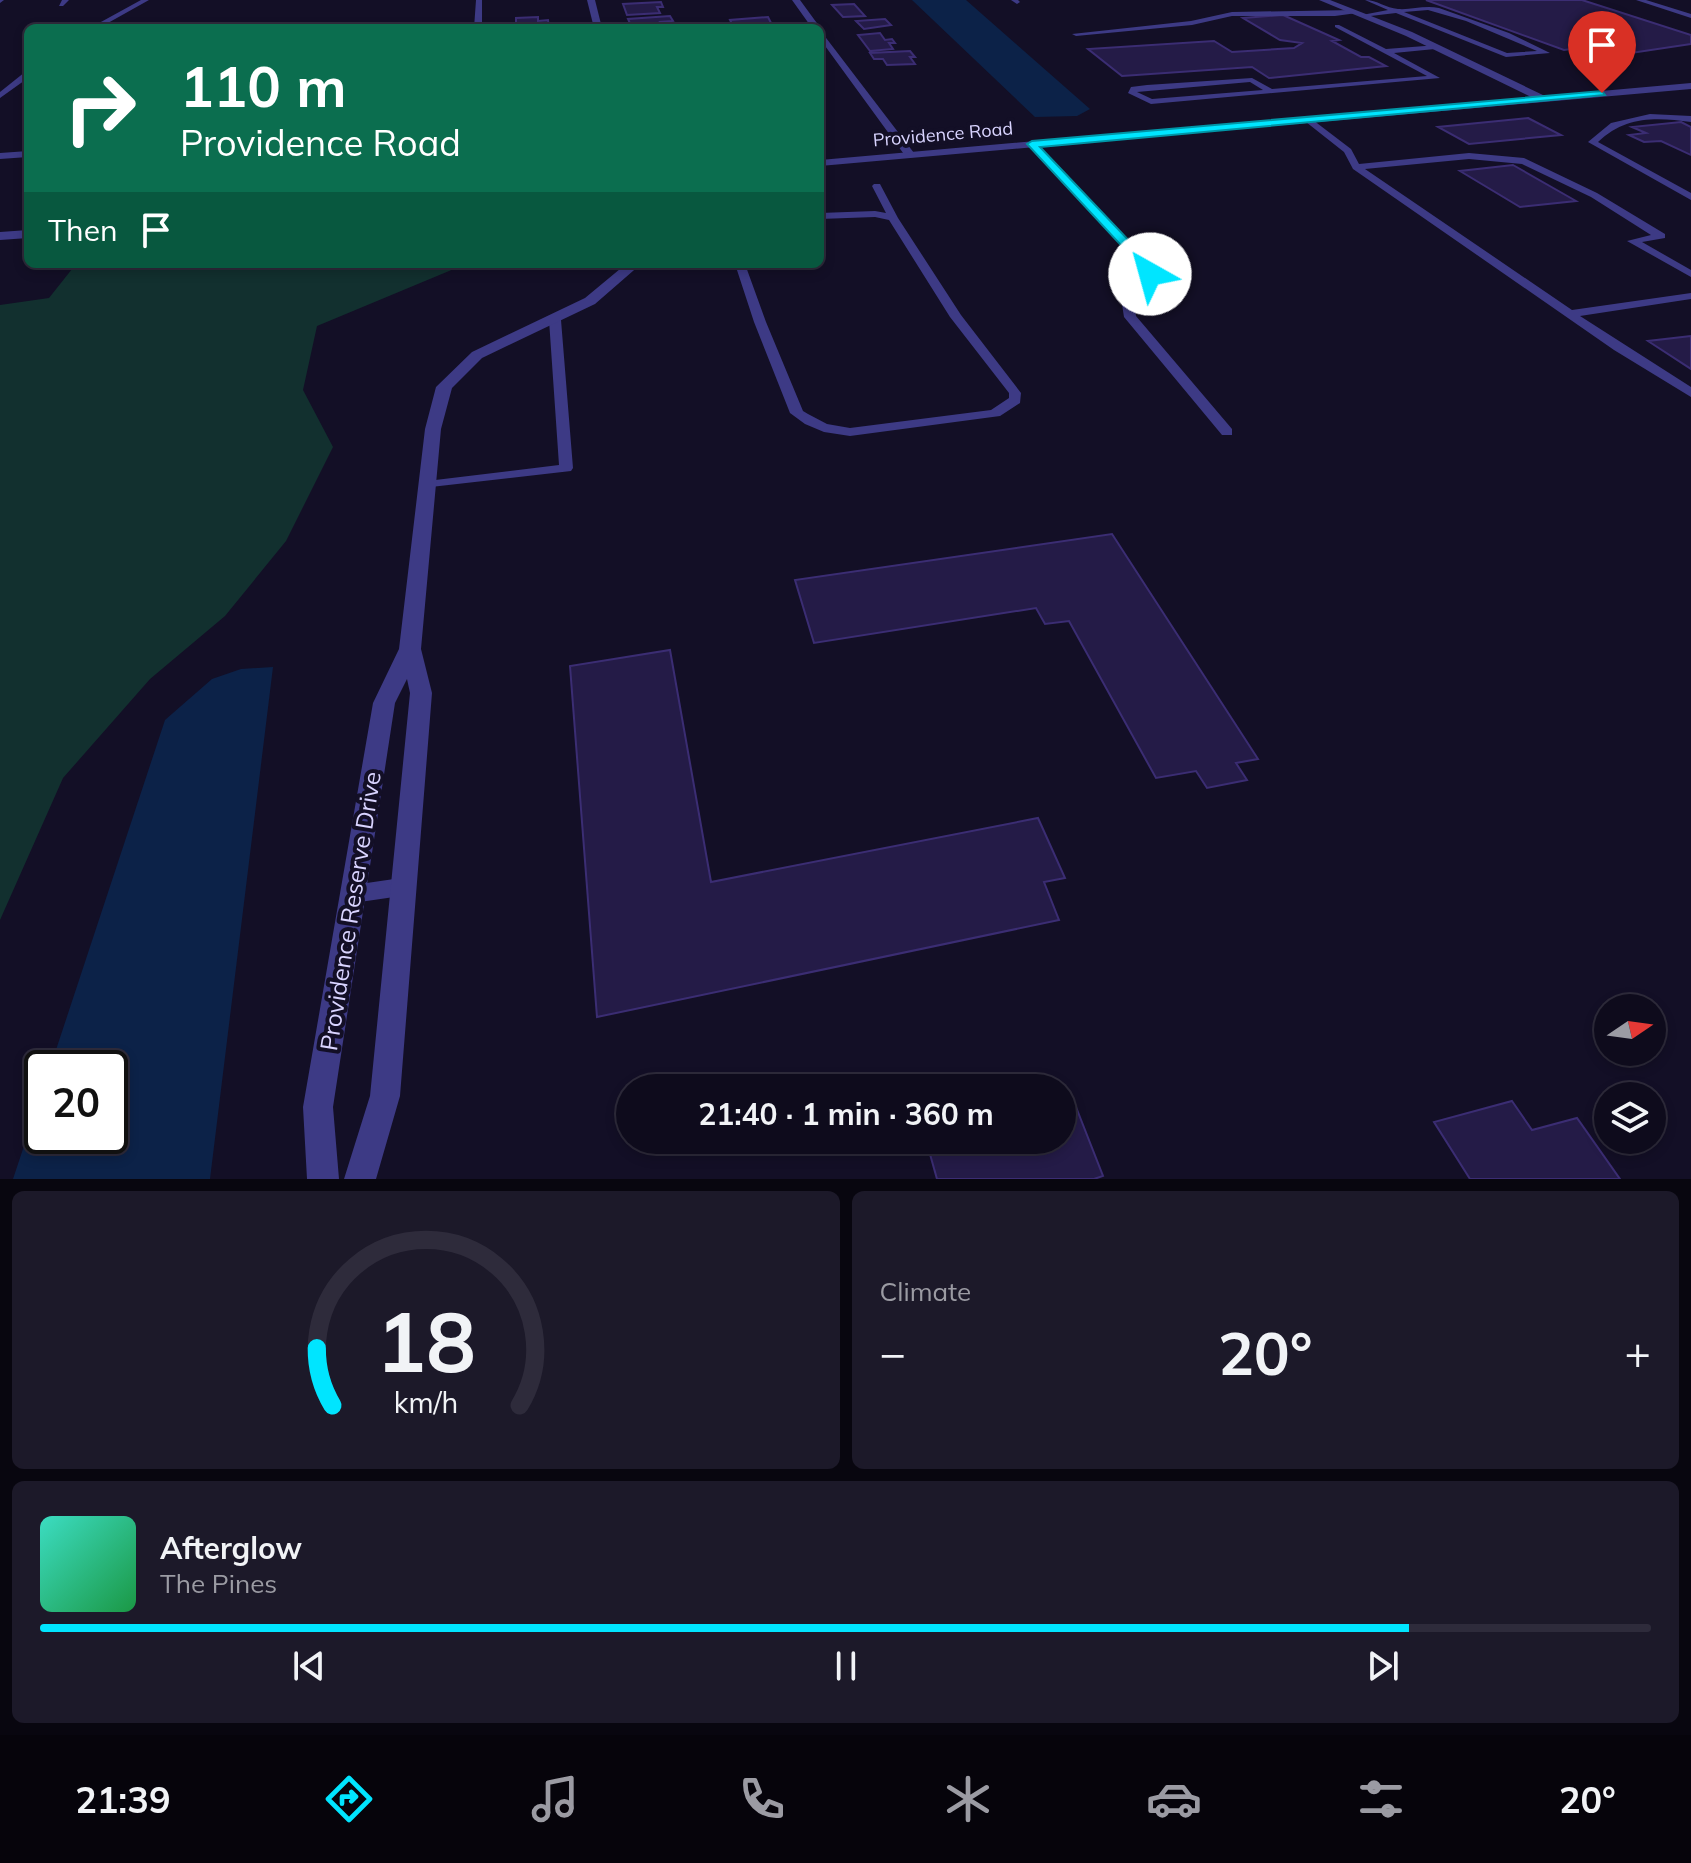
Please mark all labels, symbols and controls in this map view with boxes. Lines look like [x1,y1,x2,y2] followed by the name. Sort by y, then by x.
[1568,11,1636,93] pin
[1580,23,1624,67] icon: arrive
[180,51,347,121] text: 110 m
[48,56,152,160] icon: right
[872,116,1014,152] street label: Providence Road
[180,120,461,165] text: Providence Road
[134,208,178,252] icon: arrive
[48,211,118,249] text: Then
[1108,232,1192,316] position arrow
[313,769,387,1053] street label: Providence Reserve Drive
[1594,994,1666,1066] north arrow
[1594,994,1666,1154] map controls
[24,1050,128,1154] speed limit sign: 20
[1594,1082,1666,1154] button: layers
[698,1095,994,1133] text: 21:40 · 1 min · 360 m
[880,1275,971,1308] text: Climate
[376,1288,476,1393] text: 18
[1218,1315,1313,1390] text: 20°
[880,1325,906,1380] text: −
[1625,1325,1651,1380] text: +
[393,1384,458,1420] text: km/h
[160,1529,302,1567] text: Afterglow
[160,1567,277,1600] text: The Pines
[287,1644,331,1688] icon: previous
[824,1644,868,1688] icon: pause
[1361,1644,1405,1688] icon: next
[321,1771,377,1827] icon: directions
[527,1771,583,1827] icon: music
[734,1771,790,1827] icon: phone
[940,1771,996,1827] icon: climate
[1146,1771,1202,1827] icon: car
[1353,1771,1409,1827] icon: filters
[75,1777,171,1822] text: 21:39
[1559,1777,1616,1822] text: 20°

